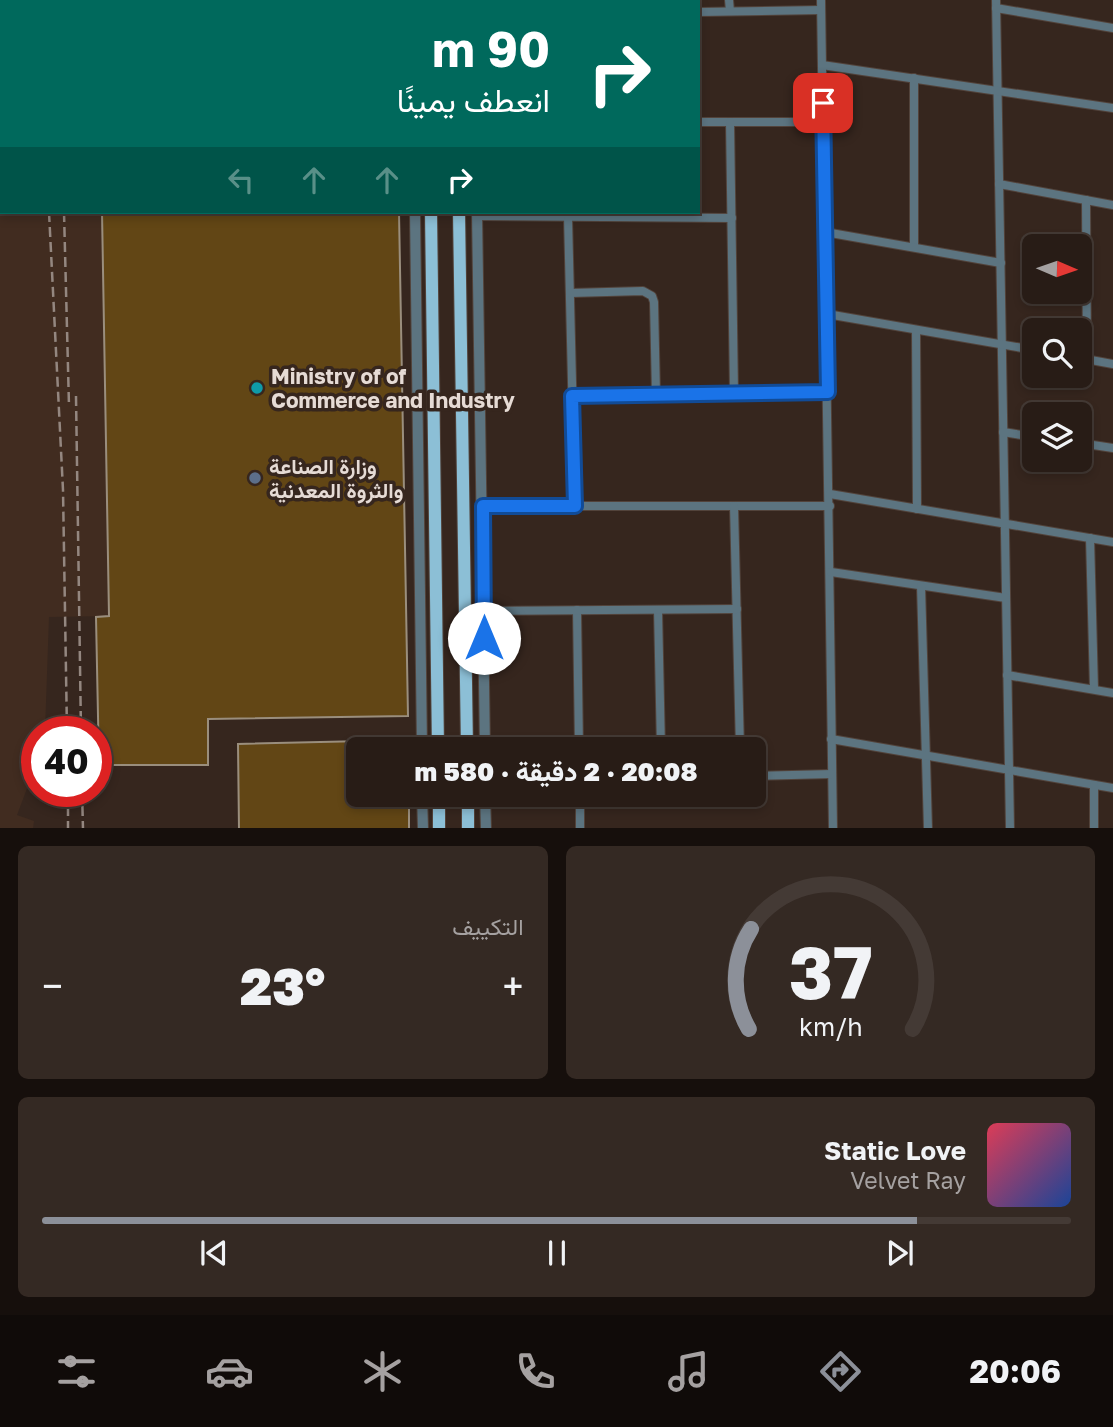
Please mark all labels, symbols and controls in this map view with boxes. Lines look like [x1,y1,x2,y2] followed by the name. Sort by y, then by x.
[432,19,550,78] text: 90 m
[574,28,665,119] icon: right
[793,73,853,133] pin
[397,81,550,119] text: انعطف يمينًا
[804,84,842,122] icon: arrive
[222,161,260,199] icon: left
[295,161,333,199] icon: ahead
[368,161,406,199] icon: ahead
[441,161,479,199] icon: right
[1022,234,1092,304] north arrow
[1022,234,1092,472] map controls
[1022,318,1092,388] button: search
[271,363,515,413] place label: Ministry of of Commerce and Industry
[249,380,265,396] marker: Ministry of of Commerce and Industry
[1022,402,1092,472] button: layers
[269,453,403,504] place label: وزارة الصناعة والثروة المعدنية
[247,470,263,486] marker: وزارة الصناعة والثروة المعدنية
[447,601,521,675] position arrow
[21,716,112,807] speed limit sign: 40
[414,756,698,787] text: 20:08 · 2 دقيقة · 580 m
[452,912,524,940] text: التكييف
[788,928,872,1015] text: 37
[240,954,325,1016] text: 23°
[42,963,63,1008] text: −
[503,963,524,1008] text: +
[798,1010,862,1041] text: km/h
[824,1135,966,1166] text: Static Love
[850,1166,966,1194] text: Velvet Ray
[195,1234,233,1272] icon: previous
[538,1234,576,1272] icon: pause
[881,1234,919,1272] icon: next
[52,1347,101,1396] icon: filters
[205,1347,254,1396] icon: car
[358,1347,407,1396] icon: climate
[511,1347,560,1396] icon: phone
[664,1347,713,1396] icon: music
[816,1347,865,1396] icon: directions
[969,1352,1061,1390] text: 20:06

